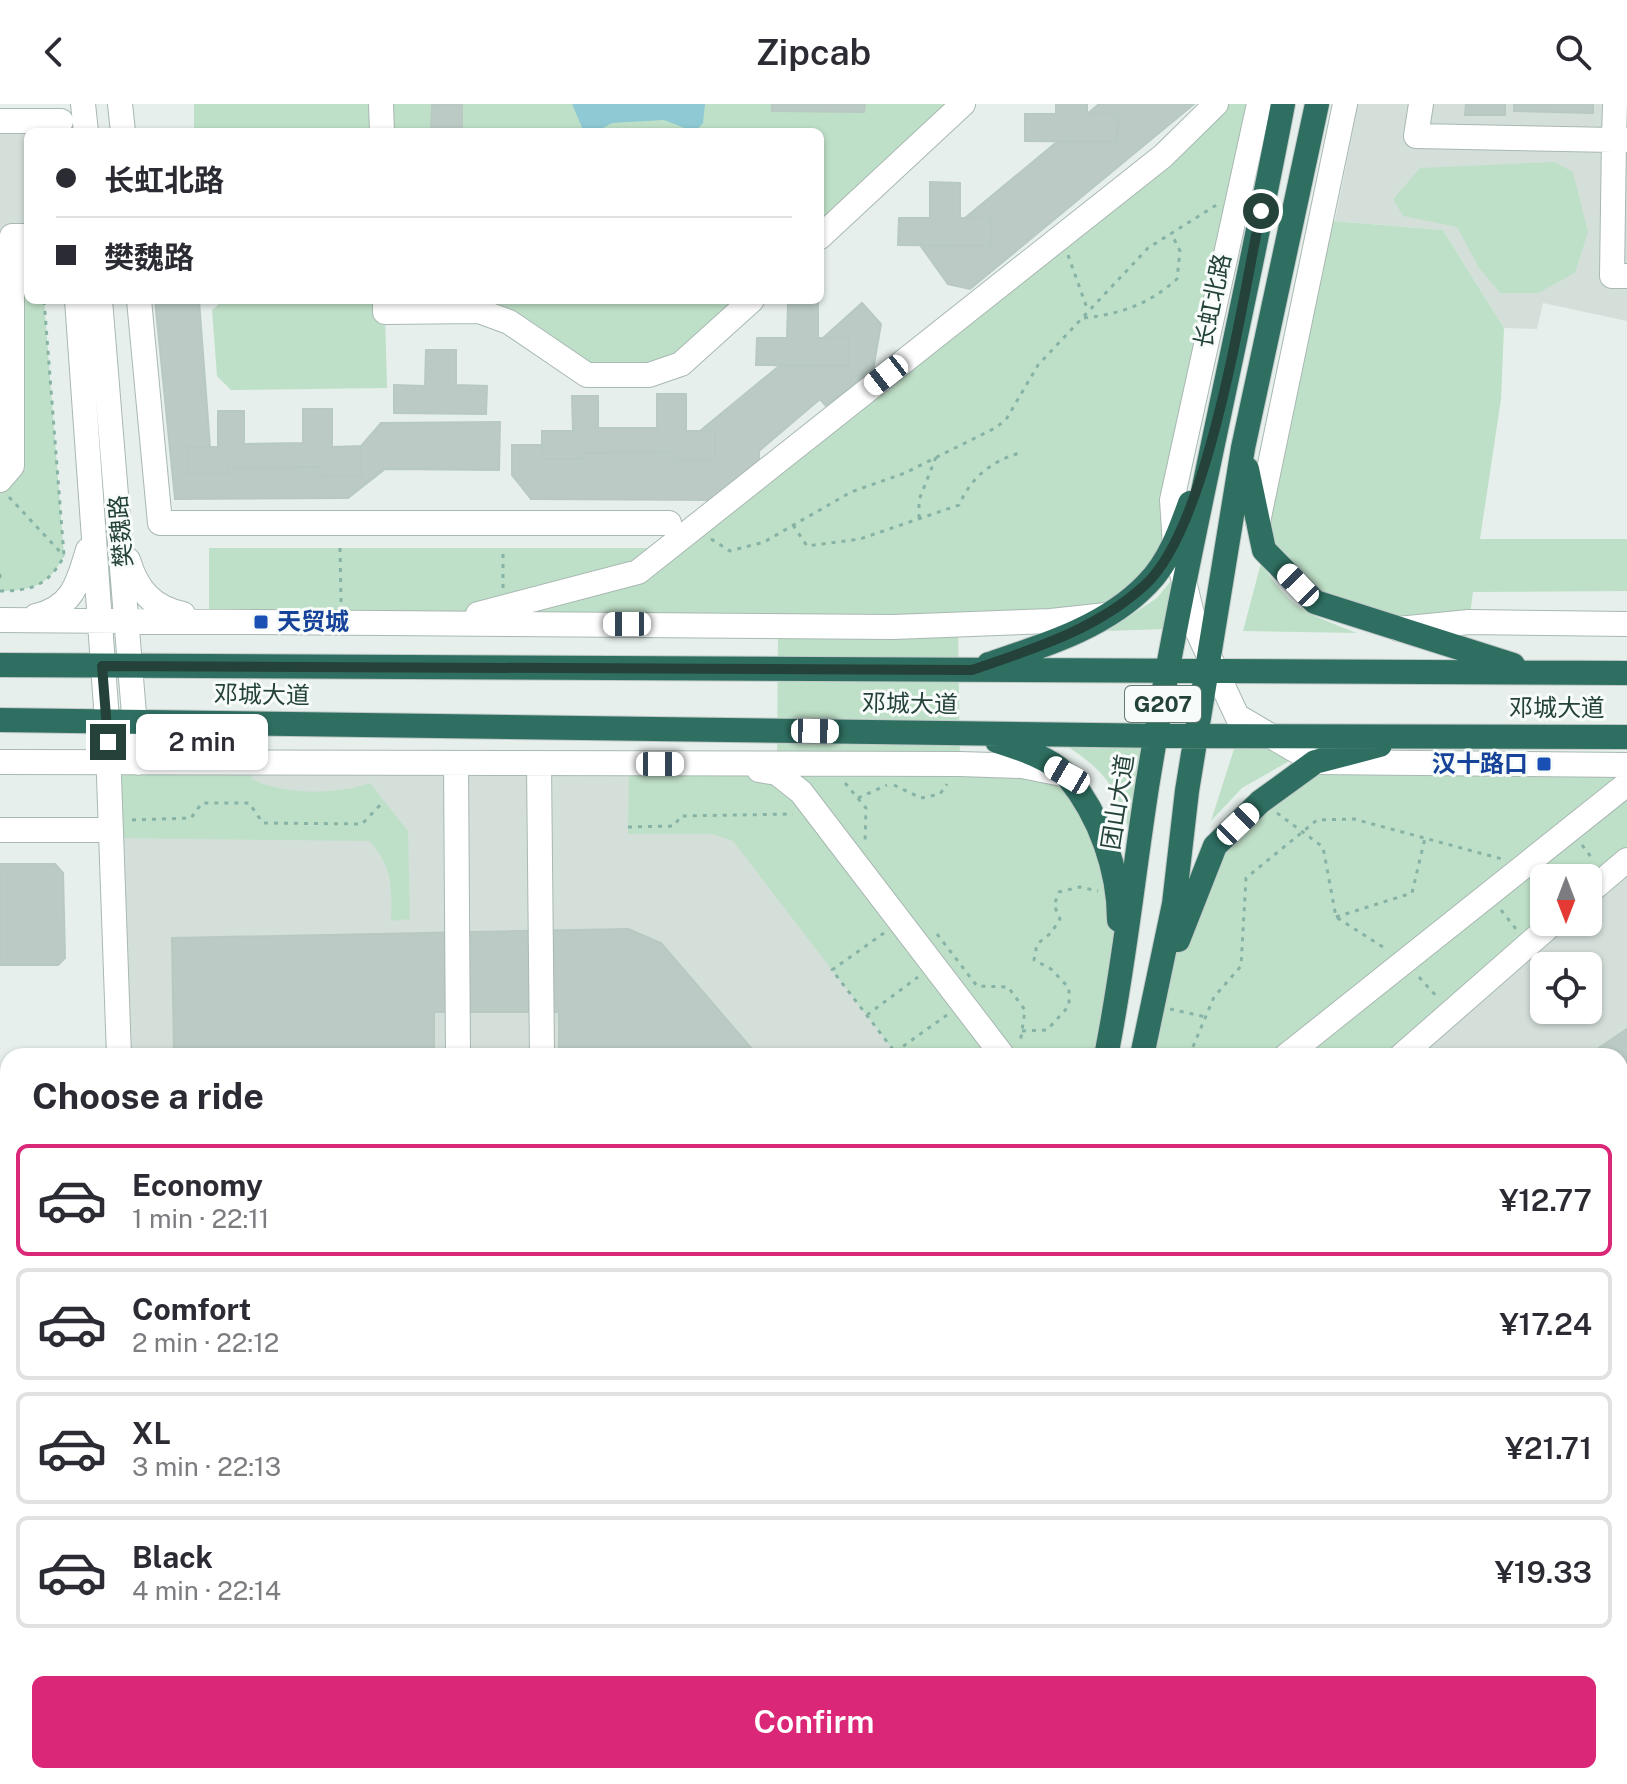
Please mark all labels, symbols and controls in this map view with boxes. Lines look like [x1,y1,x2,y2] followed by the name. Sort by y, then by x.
[32,30,76,74] icon: back
[1551,30,1595,74] icon: search
[756,31,871,73] text: Zipcab
[104,162,224,198] text: 长虹北路
[1243,193,1279,229] route start
[104,239,194,275] text: 樊魏路
[1188,251,1236,351] street label: 长虹北路
[860,351,912,399] car
[103,494,137,568] street label: 樊魏路
[1273,559,1323,611] car
[277,607,349,635] place label: 天贸城
[603,612,651,636] car
[252,613,270,631] marker: 天贸城
[214,679,310,709] street label: 邓城大道
[1125,686,1201,722] road number: G207
[862,688,958,718] street label: 邓城大道
[1509,693,1605,721] street label: 邓城大道
[136,714,268,770] callout: 2 min
[791,719,839,743] car
[90,724,126,760] route end
[168,726,236,757] text: 2 min
[1432,749,1528,777] place label: 汉十路口
[636,752,684,776] car
[1096,752,1138,851] street label: 团山大道
[1040,753,1094,797] car
[1535,755,1553,773] marker: 汉十路口
[1212,799,1264,849] car
[1530,864,1602,936] north arrow
[1530,864,1602,1024] map controls
[1530,952,1602,1024] button: locate
[32,1075,264,1117] text: Choose a ride
[36,1164,108,1236] icon: car
[132,1167,263,1203] text: Economy
[1499,1182,1592,1218] text: ¥12.77
[132,1203,269,1234] text: 1 min · 22:11
[36,1288,108,1360] icon: car
[132,1291,251,1327] text: Comfort
[1499,1306,1592,1342] text: ¥17.24
[132,1327,279,1358] text: 2 min · 22:12
[36,1412,108,1484] icon: car
[132,1415,171,1451] text: XL
[1505,1430,1592,1466] text: ¥21.71
[132,1451,281,1482] text: 3 min · 22:13
[36,1536,108,1608] icon: car
[132,1539,213,1575] text: Black
[1495,1554,1592,1590] text: ¥19.33
[132,1575,281,1606] text: 4 min · 22:14
[32,1676,1596,1768] button: Confirm

